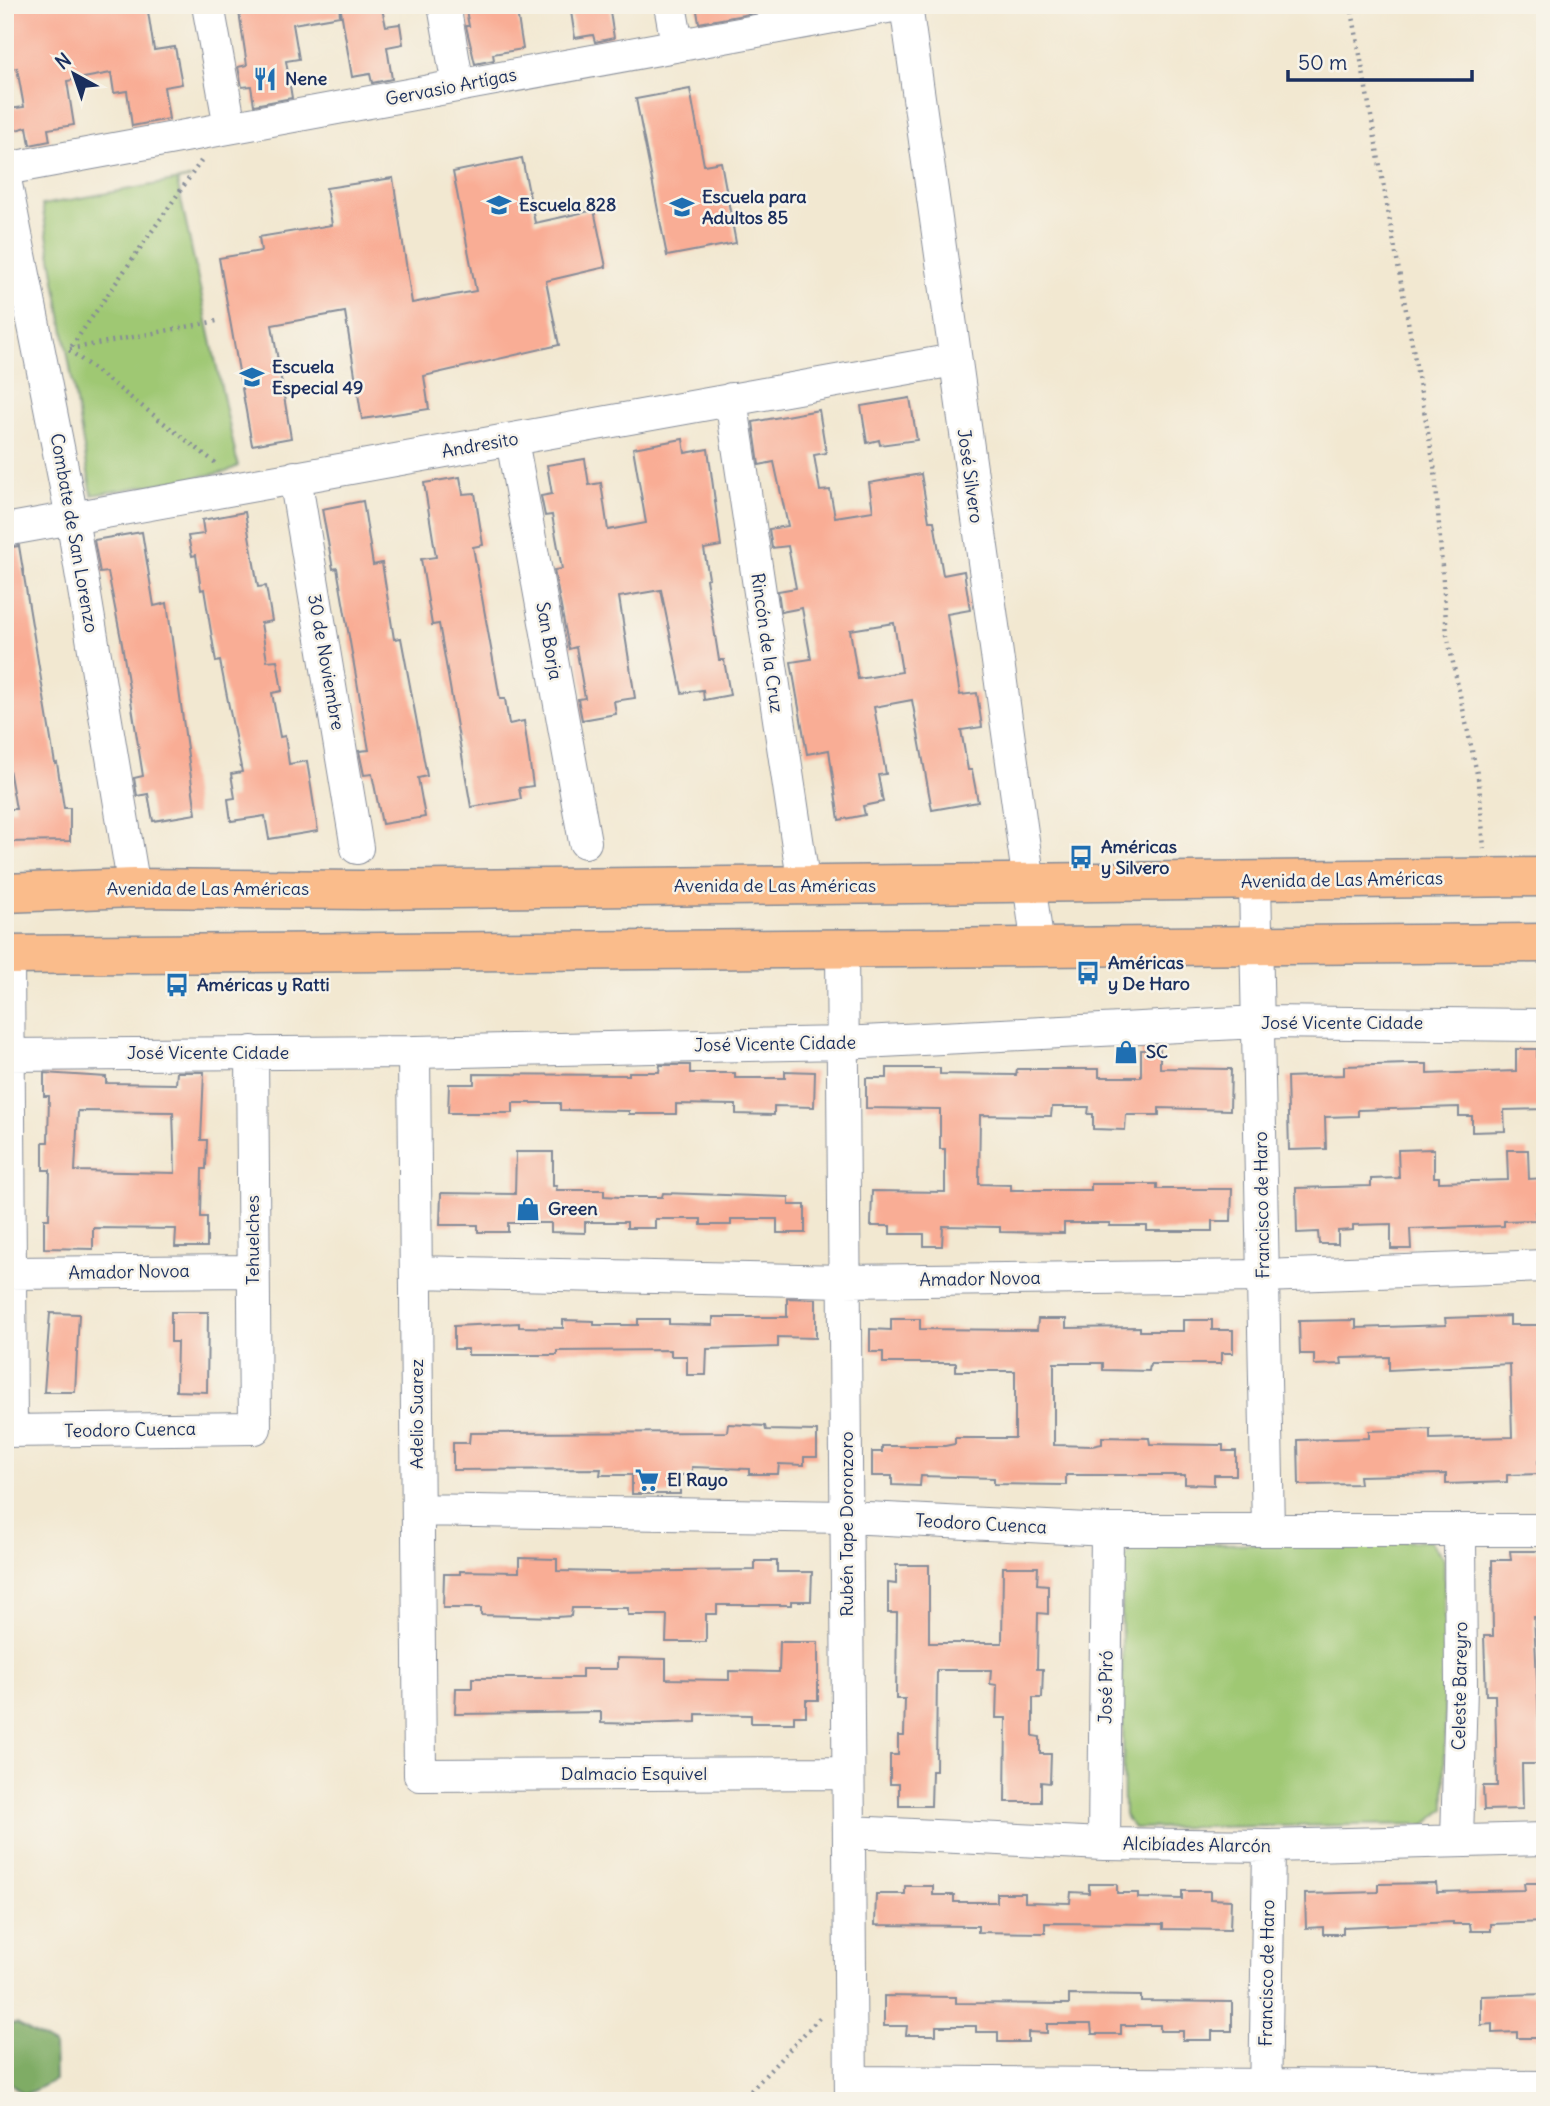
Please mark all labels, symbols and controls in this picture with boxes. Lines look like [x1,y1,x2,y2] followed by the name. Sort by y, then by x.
[38,38,108,108] north arrow
[1288,38,1471,82] scale bar
[50,48,76,74] text: N
[1298,49,1347,76] text: 50 m
[383,63,518,110] street label: Gervasio Artígas
[251,65,279,93] restaurant icon: Nene
[285,67,327,90] place label: Nene
[702,185,807,229] place label: Escuela para Adultos 85
[485,191,513,219] school or university icon: Escuela 828
[519,193,616,216] place label: Escuela 828
[668,193,696,221] school or university icon: Escuela para Adultos 85
[272,355,363,399] place label: Escuela Especial 49
[238,363,266,391] school or university icon: Escuela Especial 49
[440,426,520,463] street label: Andresito
[952,427,989,525] street label: José Silvero
[46,431,103,635] street label: Combate de San Lorenzo
[746,572,789,715] street label: Rincón de la Cruz
[303,592,350,732] street label: 30 de Noviembre
[531,600,568,682] street label: San Borja
[1101,835,1177,879] place label: Américas y Silvero
[1067,843,1095,871] bus stop icon: Américas y Silvero
[1241,866,1443,893] street label: Avenida de Las Américas
[674,874,876,897] street label: Avenida de Las Américas
[107,877,309,900] street label: Avenida de Las Américas
[1108,951,1190,995] place label: Américas y De Haro
[1074,959,1102,987] bus stop icon: Américas y De Haro
[163,971,191,999] bus stop icon: Américas y Ratti
[197,973,330,996] place label: Américas y Ratti
[1261,1011,1423,1034] street label: José Vicente Cidade
[694,1031,856,1056] street label: José Vicente Cidade
[1112,1038,1140,1066] shop icon: SC
[1146,1040,1168,1063] place label: SC
[127,1041,289,1064] street label: José Vicente Cidade
[1249,1131,1274,1279] street label: Francisco de Haro
[241,1195,264,1285] street label: Tehuelches
[514,1195,542,1223] shop icon: Green
[548,1197,598,1220] place label: Green
[68,1259,190,1284] street label: Amador Novoa
[919,1266,1041,1291] street label: Amador Novoa
[405,1359,428,1469] street label: Adelio Suarez
[64,1417,196,1442] street label: Teodoro Cuenca
[835,1431,858,1617] street label: Rubén Tape Doronzoro
[633,1466,661,1494] supermarket icon: El Rayo
[667,1468,728,1491] place label: El Rayo
[915,1509,1047,1538] street label: Teodoro Cuenca
[1447,1621,1472,1751] street label: Celeste Bareyro
[1093,1650,1118,1724] street label: José Piró
[561,1762,707,1785] street label: Dalmacio Esquivel
[1123,1832,1271,1857] street label: Alcibíades Alarcón
[1254,1899,1279,2047] street label: Francisco de Haro

